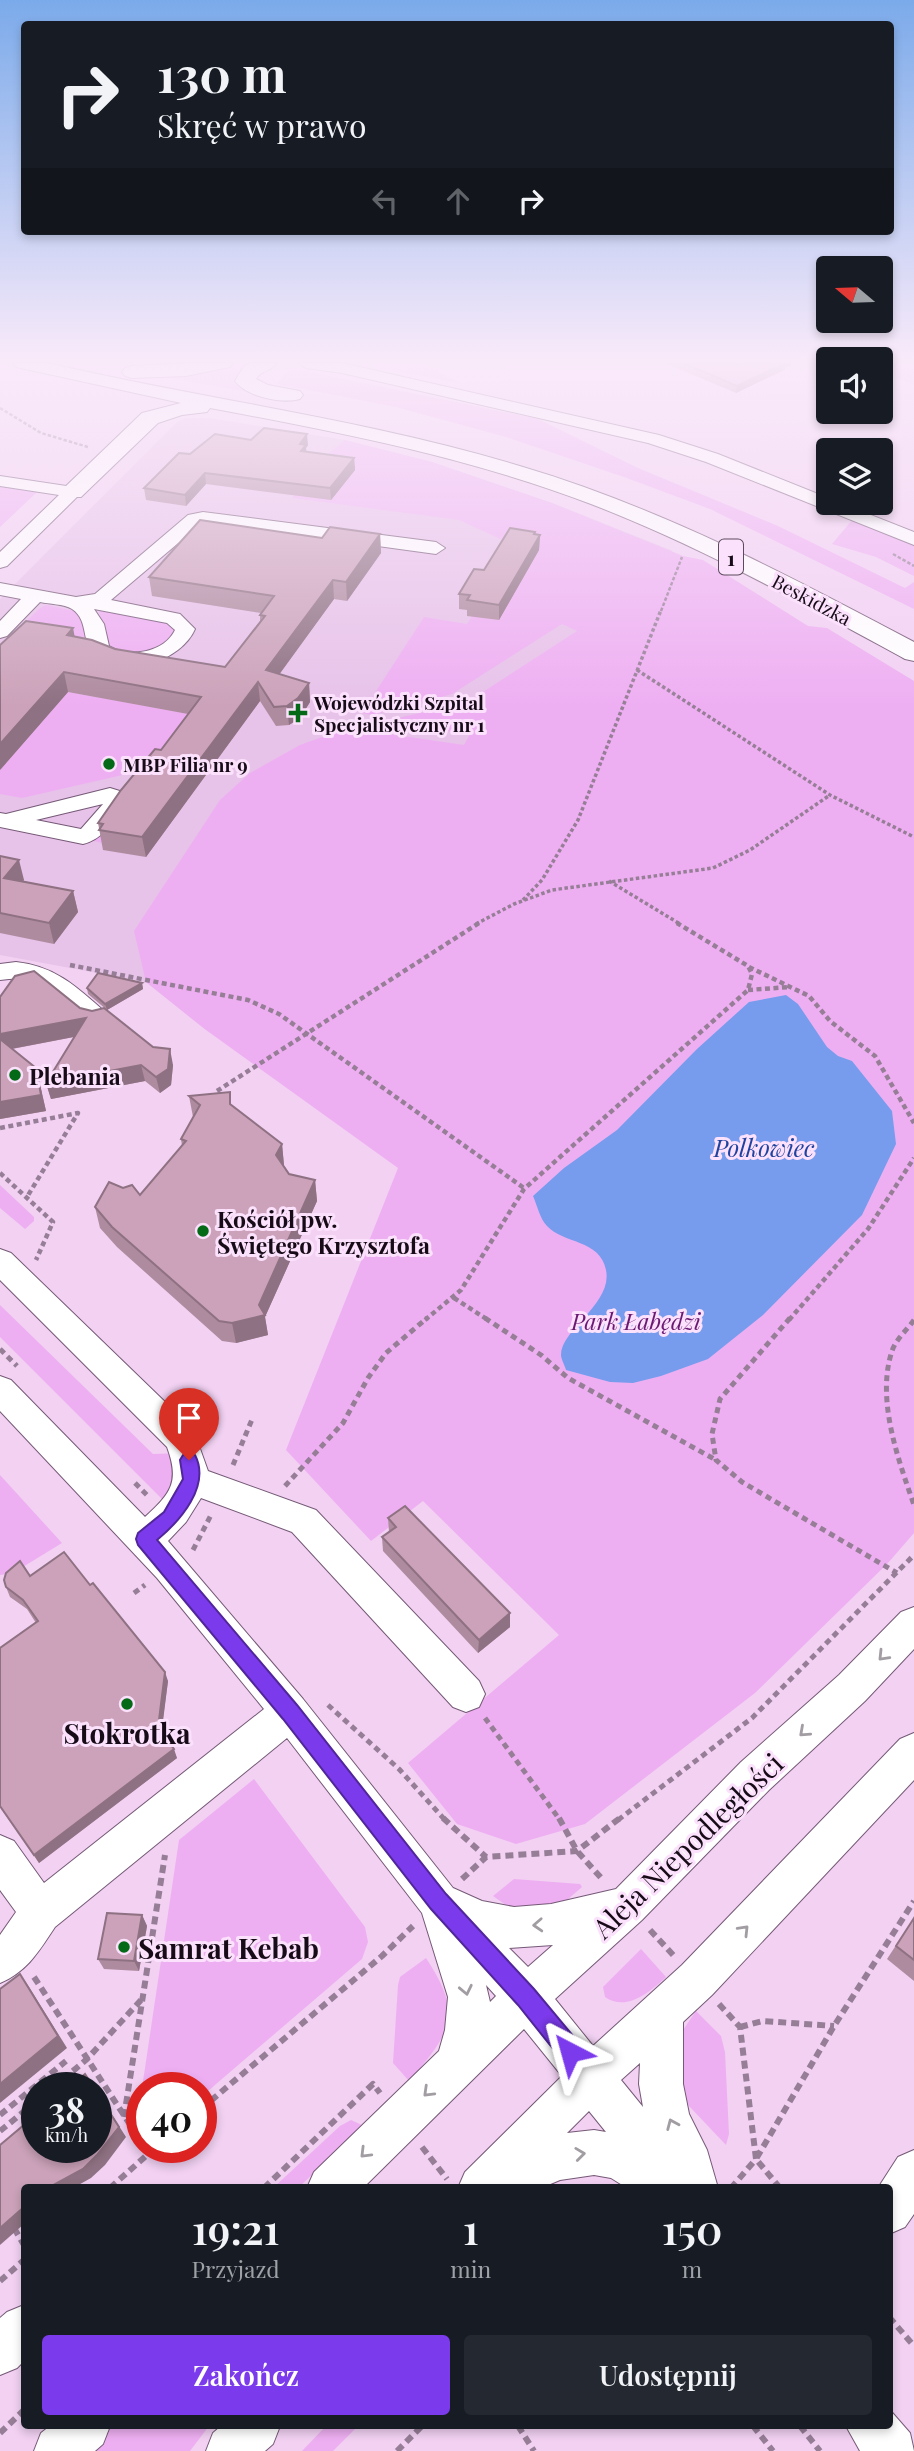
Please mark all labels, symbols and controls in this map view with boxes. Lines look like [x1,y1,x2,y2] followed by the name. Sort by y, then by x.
[157,40,287,105] text: 130 m
[42,49,133,140] icon: right
[157,103,367,146] text: Skręć w prawo
[366,182,404,220] icon: left
[439,182,477,220] icon: ahead
[512,182,550,220] icon: right
[816,256,892,332] north arrow
[816,256,893,515] map controls
[816,347,893,424] button: sound
[816,438,893,515] button: layers
[719,540,743,574] road number: 1
[768,567,856,631] street label: Beskidzka
[313,689,485,737] place label: Wojewódzki Szpital Specjalistyczny nr 1
[288,703,308,723] marker: Wojewódzki Szpital Specjalistyczny nr 1
[123,751,248,777] place label: MBP Filia nr 9
[101,756,117,772] marker: MBP Filia nr 9
[29,1060,121,1091] place label: Plebania
[7,1067,23,1083] marker: Plebania
[713,1131,815,1163] water label: Polkowiec
[217,1203,430,1260] place label: Kościół pw. Świętego Krzysztofa
[195,1223,211,1239] marker: Kościół pw. Świętego Krzysztofa
[570,1305,702,1336] park label: Park Łabędzi
[159,1388,219,1460] pin
[170,1399,208,1437] icon: arrive
[878,1648,891,1661] one-way arrow
[119,1696,135,1712] marker: Stokrotka
[63,1714,191,1751] place label: Stokrotka
[799,1724,812,1737] one-way arrow
[583,1744,790,1946] street label: Aleja Niepodległości
[532,1917,543,1932] one-way arrow
[735,1925,748,1938] one-way arrow
[138,1929,319,1966] place label: Samrat Kebab
[116,1939,132,1955] marker: Samrat Kebab
[458,1984,473,1996] one-way arrow
[533,2015,607,2089] position arrow
[126,2072,217,2163] speed limit sign: 40
[423,2083,436,2096] one-way arrow
[48,2085,85,2132] text: 38
[666,2119,680,2131] one-way arrow
[45,2123,88,2147] text: km/h
[360,2145,373,2158] one-way arrow
[574,2146,585,2161] one-way arrow
[192,2200,279,2256] text: 19:21
[463,2200,479,2256] text: 1
[662,2200,722,2256] text: 150
[192,2253,280,2284] text: Przyjazd
[450,2253,491,2284] text: min
[682,2253,702,2284] text: m
[42,2335,450,2415] button: Zakończ
[464,2335,872,2415] button: Udostępnij

